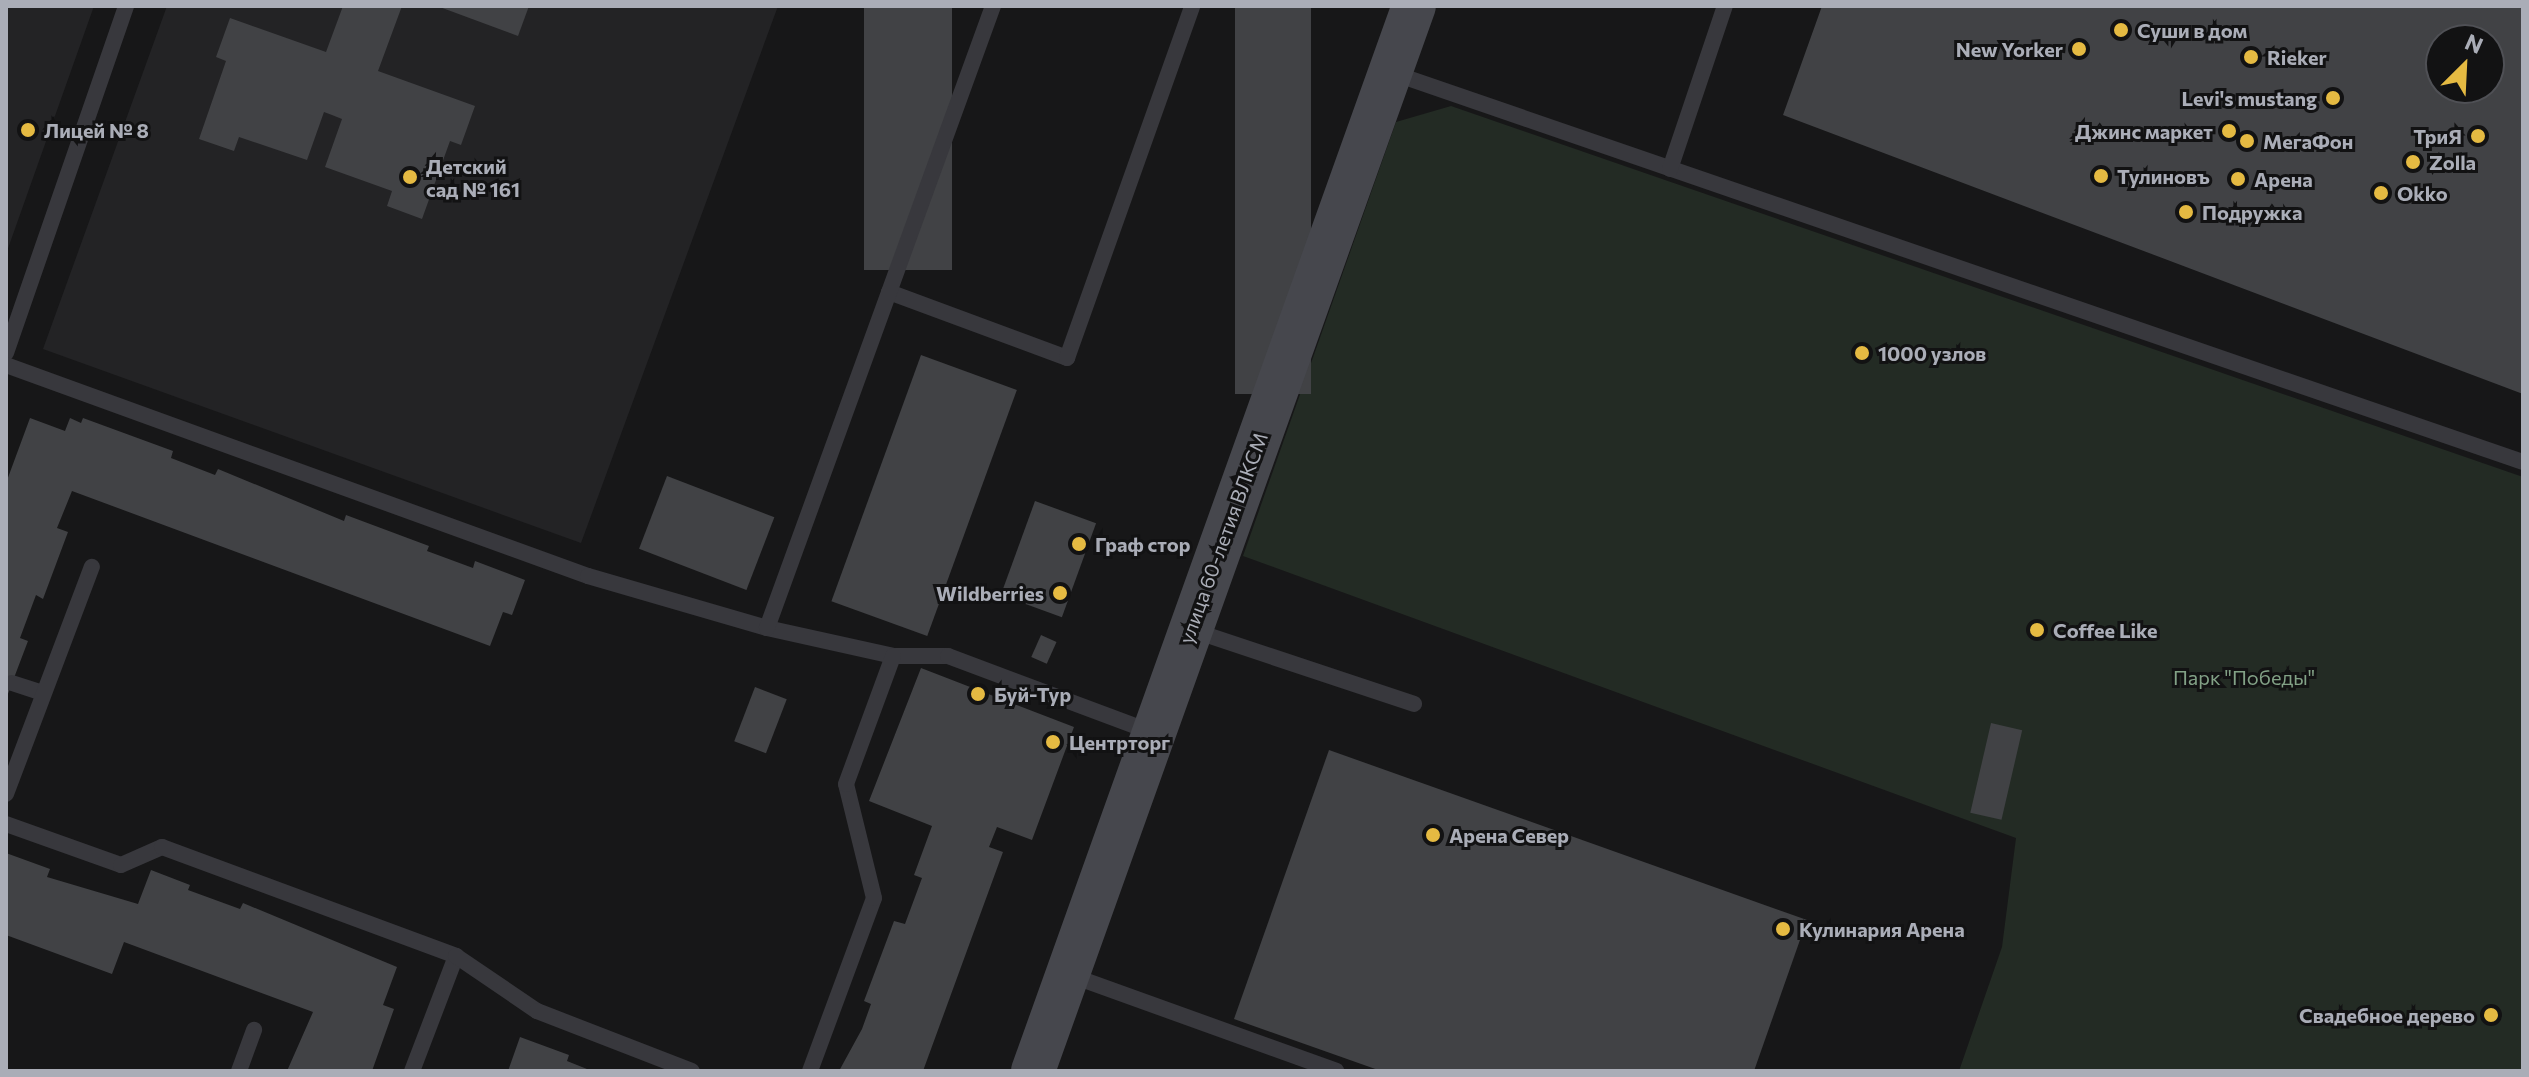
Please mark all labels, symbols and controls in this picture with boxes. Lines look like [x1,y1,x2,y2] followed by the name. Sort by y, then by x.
[2137,18,2247,42] place label: Суши в дом
[2112,21,2130,39] marker: Суши в дом
[2425,24,2505,104] north arrow
[2461,28,2487,59] text: N
[1956,37,2063,61] place label: New Yorker
[2070,40,2088,58] marker: New Yorker
[2267,45,2327,69] place label: Rieker
[2242,48,2260,66] marker: Rieker
[2181,86,2317,110] place label: Levi's mustang
[2324,89,2342,107] marker: Levi's mustang
[44,118,149,142] place label: Лицей № 8
[2075,119,2213,143] place label: Джинс маркет
[19,121,37,139] marker: Лицей № 8
[2220,122,2238,140] marker: Джинс маркет
[2413,124,2462,148] place label: ТриЯ
[2469,127,2487,145] marker: ТриЯ
[2263,129,2353,153] place label: МегаФон
[2238,132,2256,150] marker: МегаФон
[2429,150,2476,174] place label: Zolla
[2404,153,2422,171] marker: Zolla
[426,154,520,201] place label: Детский сад № 161
[2117,164,2210,188] place label: Тулиновъ
[2092,167,2110,185] marker: Тулиновъ
[2254,167,2313,191] place label: Арена
[401,168,419,186] marker: Детский сад № 161
[2229,170,2247,188] marker: Арена
[2397,181,2448,205] place label: Okko
[2372,184,2390,202] marker: Okko
[2202,200,2302,224] place label: Подружка
[2177,203,2195,221] marker: Подружка
[1878,341,1986,365] place label: 1000 узлов
[1853,344,1871,362] marker: 1000 узлов
[1174,429,1272,647] street label: улица 60-летия ВЛКСМ
[1095,532,1191,556] place label: Граф стор
[1070,535,1088,553] marker: Граф стор
[936,581,1044,605] place label: Wildberries
[1051,584,1069,602] marker: Wildberries
[2053,618,2158,642] place label: Coffee Like
[2028,621,2046,639] marker: Coffee Like
[2173,665,2315,689] park label: Парк "Победы"
[994,682,1071,706] place label: Буй-Тур
[969,685,987,703] marker: Буй-Тур
[1069,730,1170,754] place label: Центрторг
[1044,733,1062,751] marker: Центрторг
[1449,823,1569,847] place label: Арена Север
[1424,826,1442,844] marker: Арена Север
[1799,917,1965,941] place label: Кулинария Арена
[1774,920,1792,938] marker: Кулинария Арена
[2299,1003,2475,1027] place label: Свадебное дерево
[2482,1006,2500,1024] marker: Свадебное дерево

